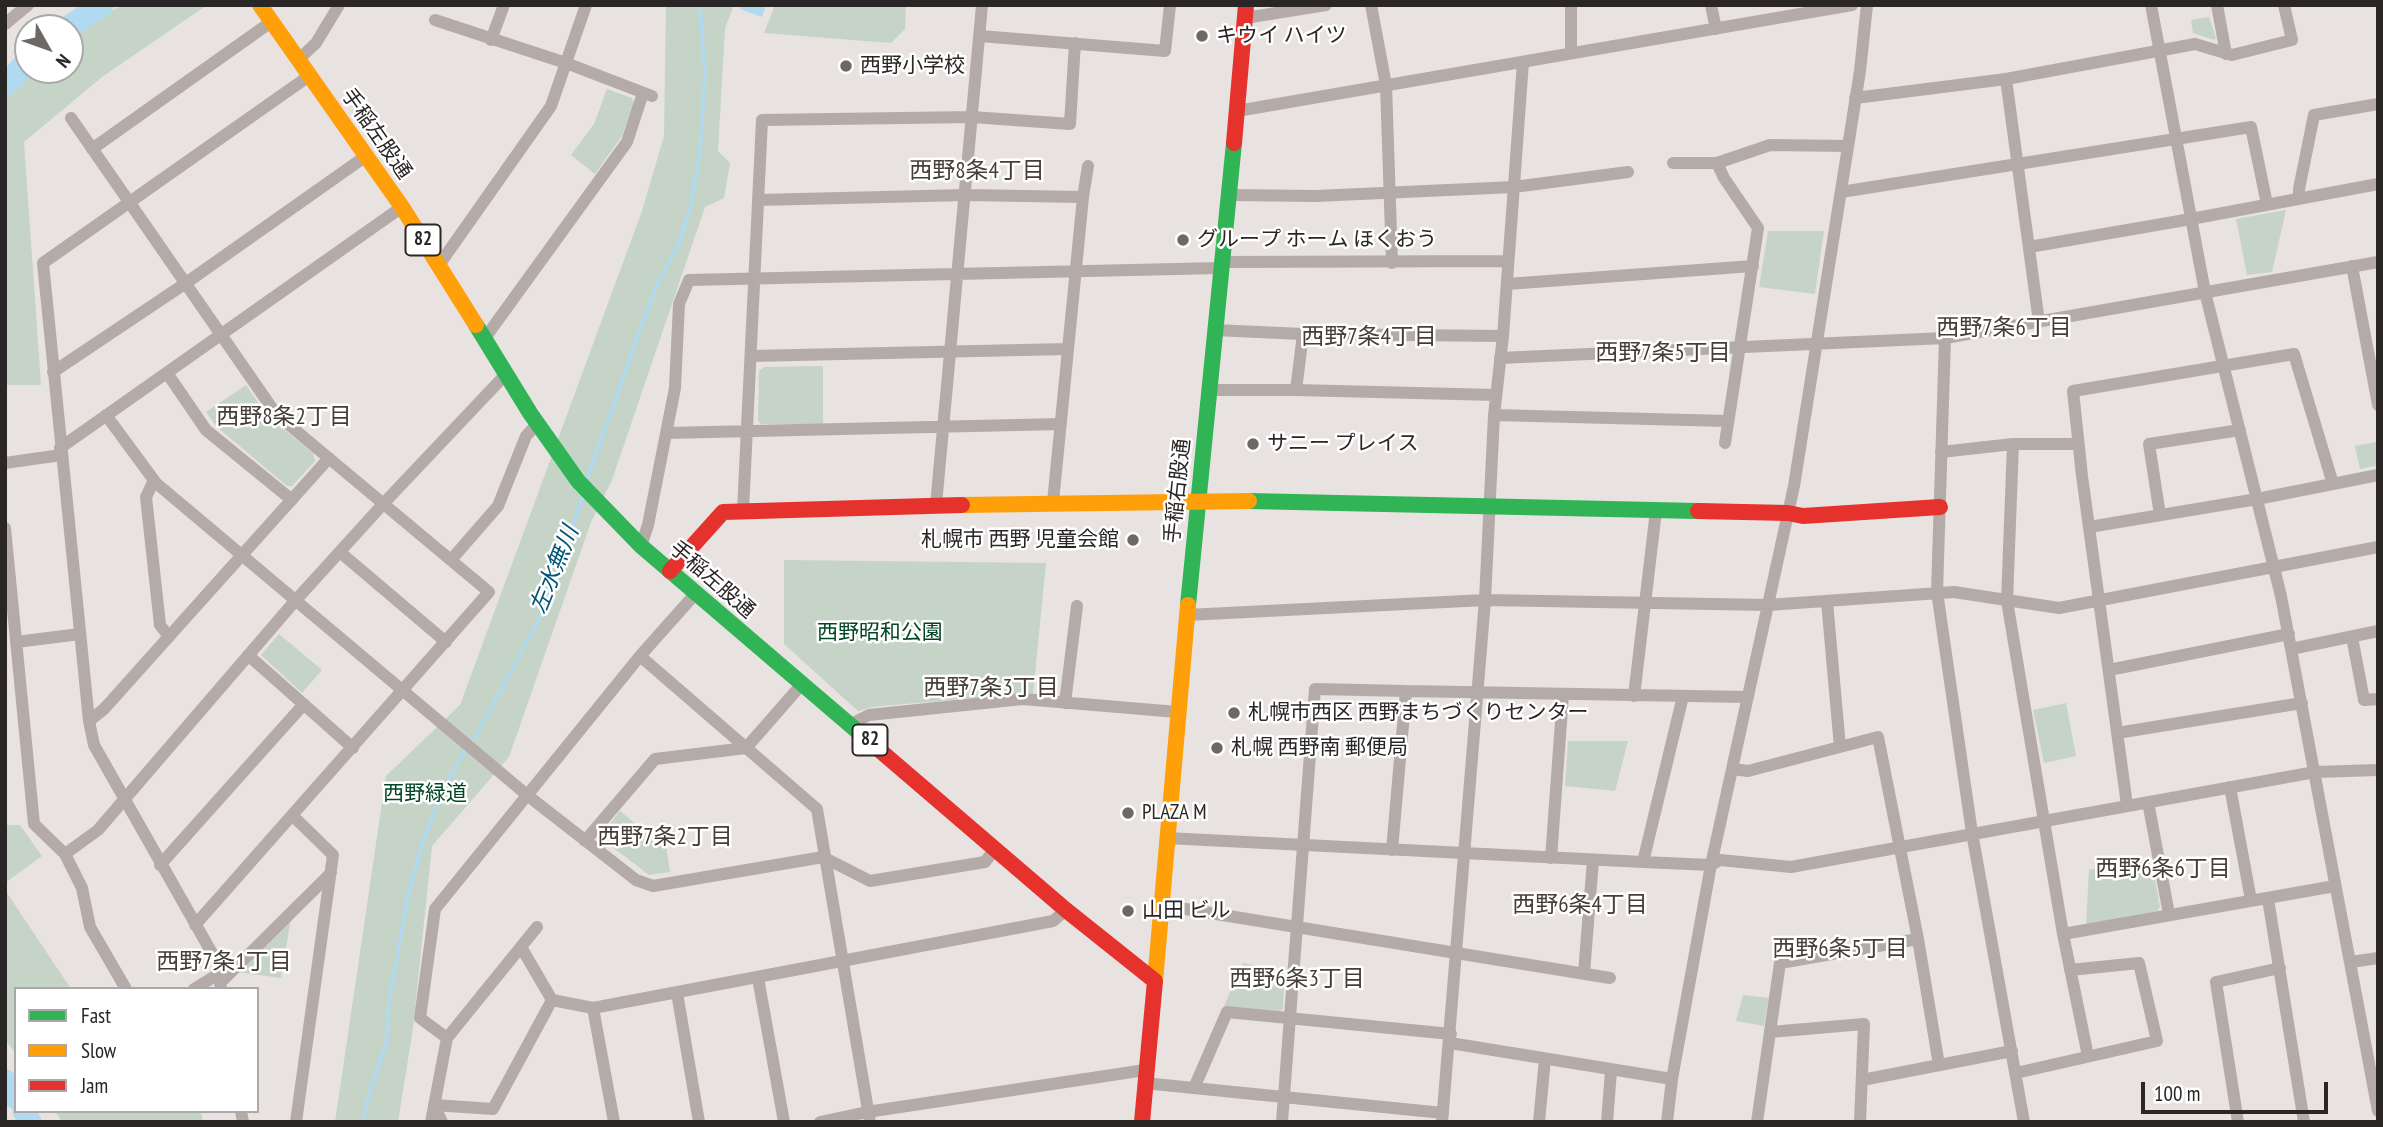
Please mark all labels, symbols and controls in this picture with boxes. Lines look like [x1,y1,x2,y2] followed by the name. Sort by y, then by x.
[14,14,84,84] north arrow
[1216,23,1346,49] place label: キウイ ハイツ
[1194,28,1210,44] marker: キウイ ハイツ
[51,50,76,73] text: N
[860,53,965,79] place label: 西野小学校
[838,58,854,74] marker: 西野小学校
[336,84,416,184] street label: 手稲左股通
[909,157,1045,185] district label: 西野8条4丁目
[406,224,440,256] road number: 82
[1197,227,1437,253] place label: グループ ホーム ほくおう
[1175,232,1191,248] marker: グループ ホーム ほくおう
[1936,314,2072,342] district label: 西野7条6丁目
[1301,323,1437,351] district label: 西野7条4丁目
[1595,339,1731,367] district label: 西野7条5丁目
[216,403,352,431] district label: 西野8条2丁目
[1267,431,1418,457] place label: サニー プレイス
[1245,436,1261,452] marker: サニー プレイス
[1160,437,1196,545] street label: 手稲右股通
[525,522,585,618] water label: 左水無川
[921,527,1119,553] place label: 札幌市 西野 児童会館
[1125,532,1141,548] marker: 札幌市 西野 児童会館
[664,536,760,624] street label: 手稲左股通
[817,620,943,646] park label: 西野昭和公園
[923,674,1059,702] district label: 西野7条3丁目
[1248,700,1588,726] place label: 札幌市西区 西野まちづくりセンター
[1226,705,1242,721] marker: 札幌市西区 西野まちづくりセンター
[852,724,888,755] road number: 82
[1231,735,1408,761] place label: 札幌 西野南 郵便局
[1209,740,1225,756] marker: 札幌 西野南 郵便局
[383,781,467,807] park label: 西野緑道
[1142,800,1207,826] place label: PLAZA M
[1120,805,1136,821] marker: PLAZA M
[597,823,733,851] district label: 西野7条2丁目
[2095,855,2231,883] district label: 西野6条6丁目
[1512,891,1648,919] district label: 西野6条4丁目
[1142,898,1230,924] place label: 山田 ビル
[1120,903,1136,919] marker: 山田 ビル
[1772,935,1908,963] district label: 西野6条5丁目
[156,948,292,976] district label: 西野7条1丁目
[1229,965,1365,993] district label: 西野6条3丁目
[14,987,259,1113] legend
[81,1002,111,1029] text: Fast
[81,1037,116,1064] text: Slow
[2145,1068,2332,1112] scale bar
[81,1072,108,1099] text: Jam
[2154,1080,2200,1107] text: 100 m

